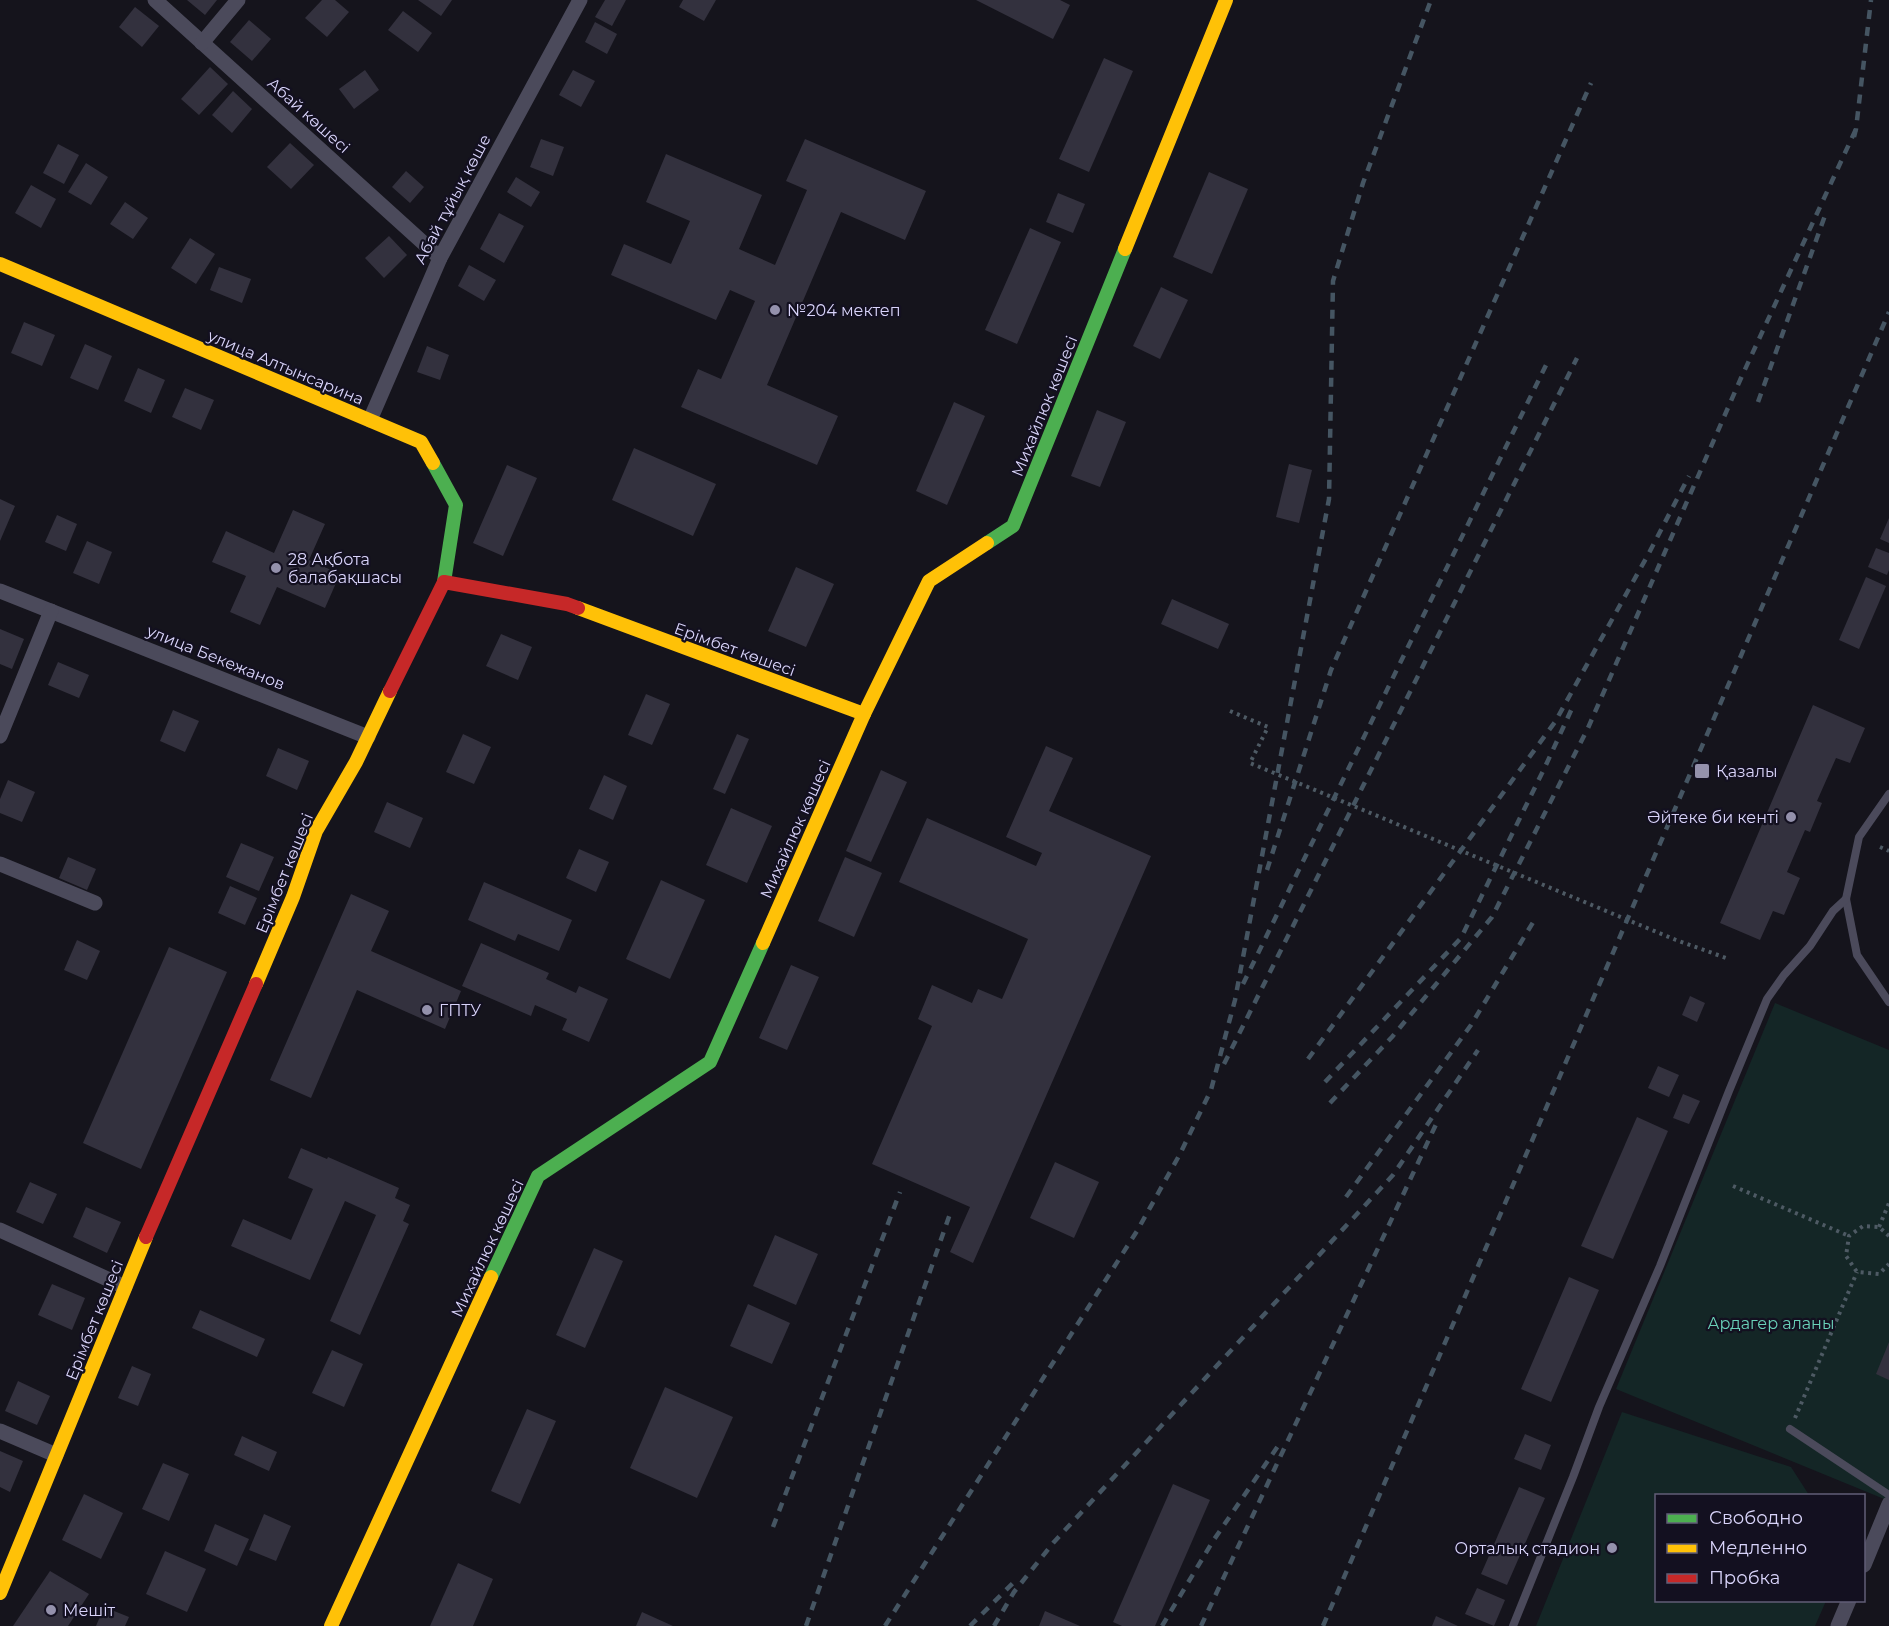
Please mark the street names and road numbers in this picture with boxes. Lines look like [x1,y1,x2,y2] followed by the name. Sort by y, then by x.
[264,73,354,157] street label: Абай көшесі
[410,131,495,267] street label: Абай тұйық көше
[204,326,367,409] street label: улица Алтынсарина
[1008,333,1081,479] street label: Михайлюк көшесі
[672,619,798,680] street label: Ерімбет көшесі
[143,621,288,694] street label: улица Бекежанов
[756,757,835,901] street label: Михайлюк көшесі
[252,810,317,936] street label: Ерімбет көшесі
[447,1176,528,1320] street label: Михайлюк көшесі
[62,1257,127,1383] street label: Ерімбет көшесі

